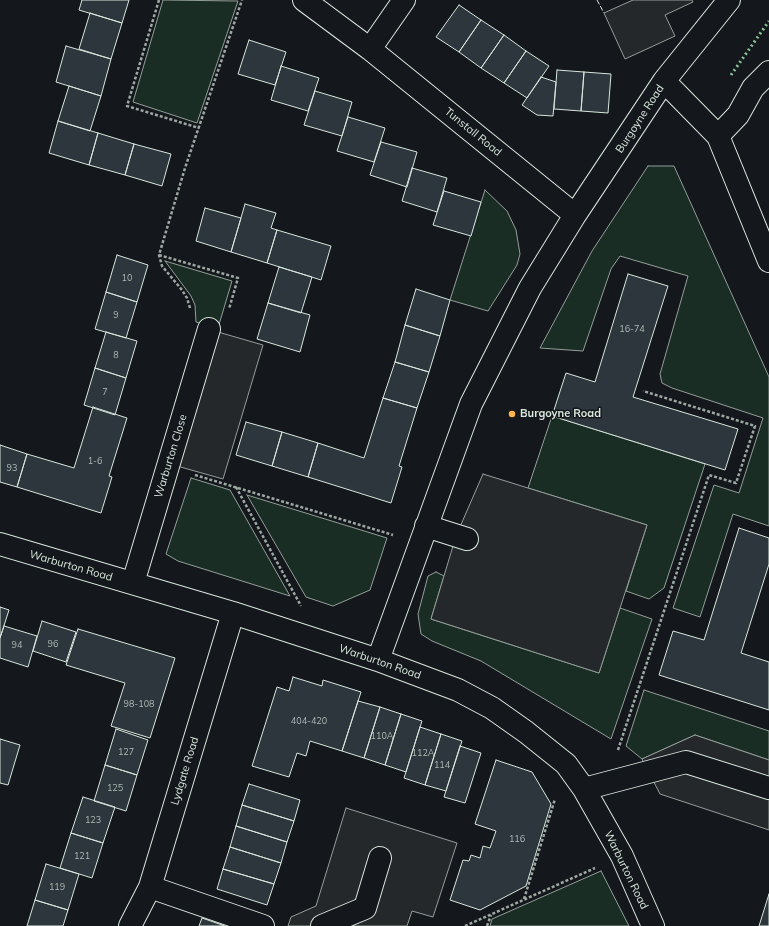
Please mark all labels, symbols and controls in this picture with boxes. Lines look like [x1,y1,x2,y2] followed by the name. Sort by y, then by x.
[613,82,667,156] street label: Burgoyne Road
[442,105,504,159] street label: Tunstall Road
[122,273,132,283] house number: 10
[113,310,119,320] house number: 9
[619,324,645,334] house number: 16-74
[113,350,119,360] house number: 8
[102,387,108,397] house number: 7
[520,407,601,421] place label: Burgoyne Road
[507,409,517,419] marker: Burgoyne Road
[152,413,190,499] street label: Warburton Close
[88,456,102,466] house number: 1-6
[7,463,17,473] house number: 93
[28,548,114,584] street label: Warburton Road
[48,639,58,649] house number: 96
[12,640,22,650] house number: 94
[337,642,423,682] street label: Warburton Road
[124,699,154,709] house number: 98-108
[291,716,327,726] house number: 404-420
[371,731,393,741] house number: 110A
[168,735,202,807] street label: Lydgate Road
[118,747,134,757] house number: 127
[412,748,434,758] house number: 112A
[434,760,450,770] house number: 114
[107,783,123,793] house number: 125
[85,815,101,825] house number: 123
[601,829,651,911] street label: Warburton Road
[509,834,525,844] house number: 116
[74,851,90,861] house number: 121
[49,882,65,892] house number: 119

